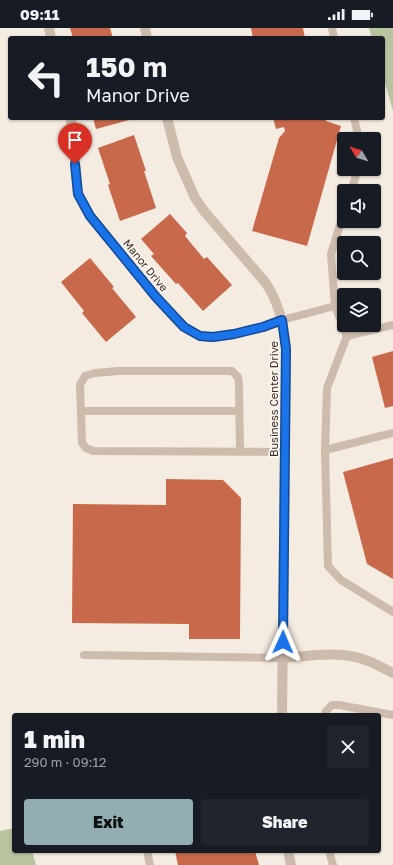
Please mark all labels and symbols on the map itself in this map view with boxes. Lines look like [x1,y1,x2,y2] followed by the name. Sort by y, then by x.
[58,123,92,164] pin
[337,132,381,176] north arrow
[121,236,171,294] street label: Manor Drive
[267,341,280,457] street label: Business Center Drive
[262,621,304,663] position arrow

